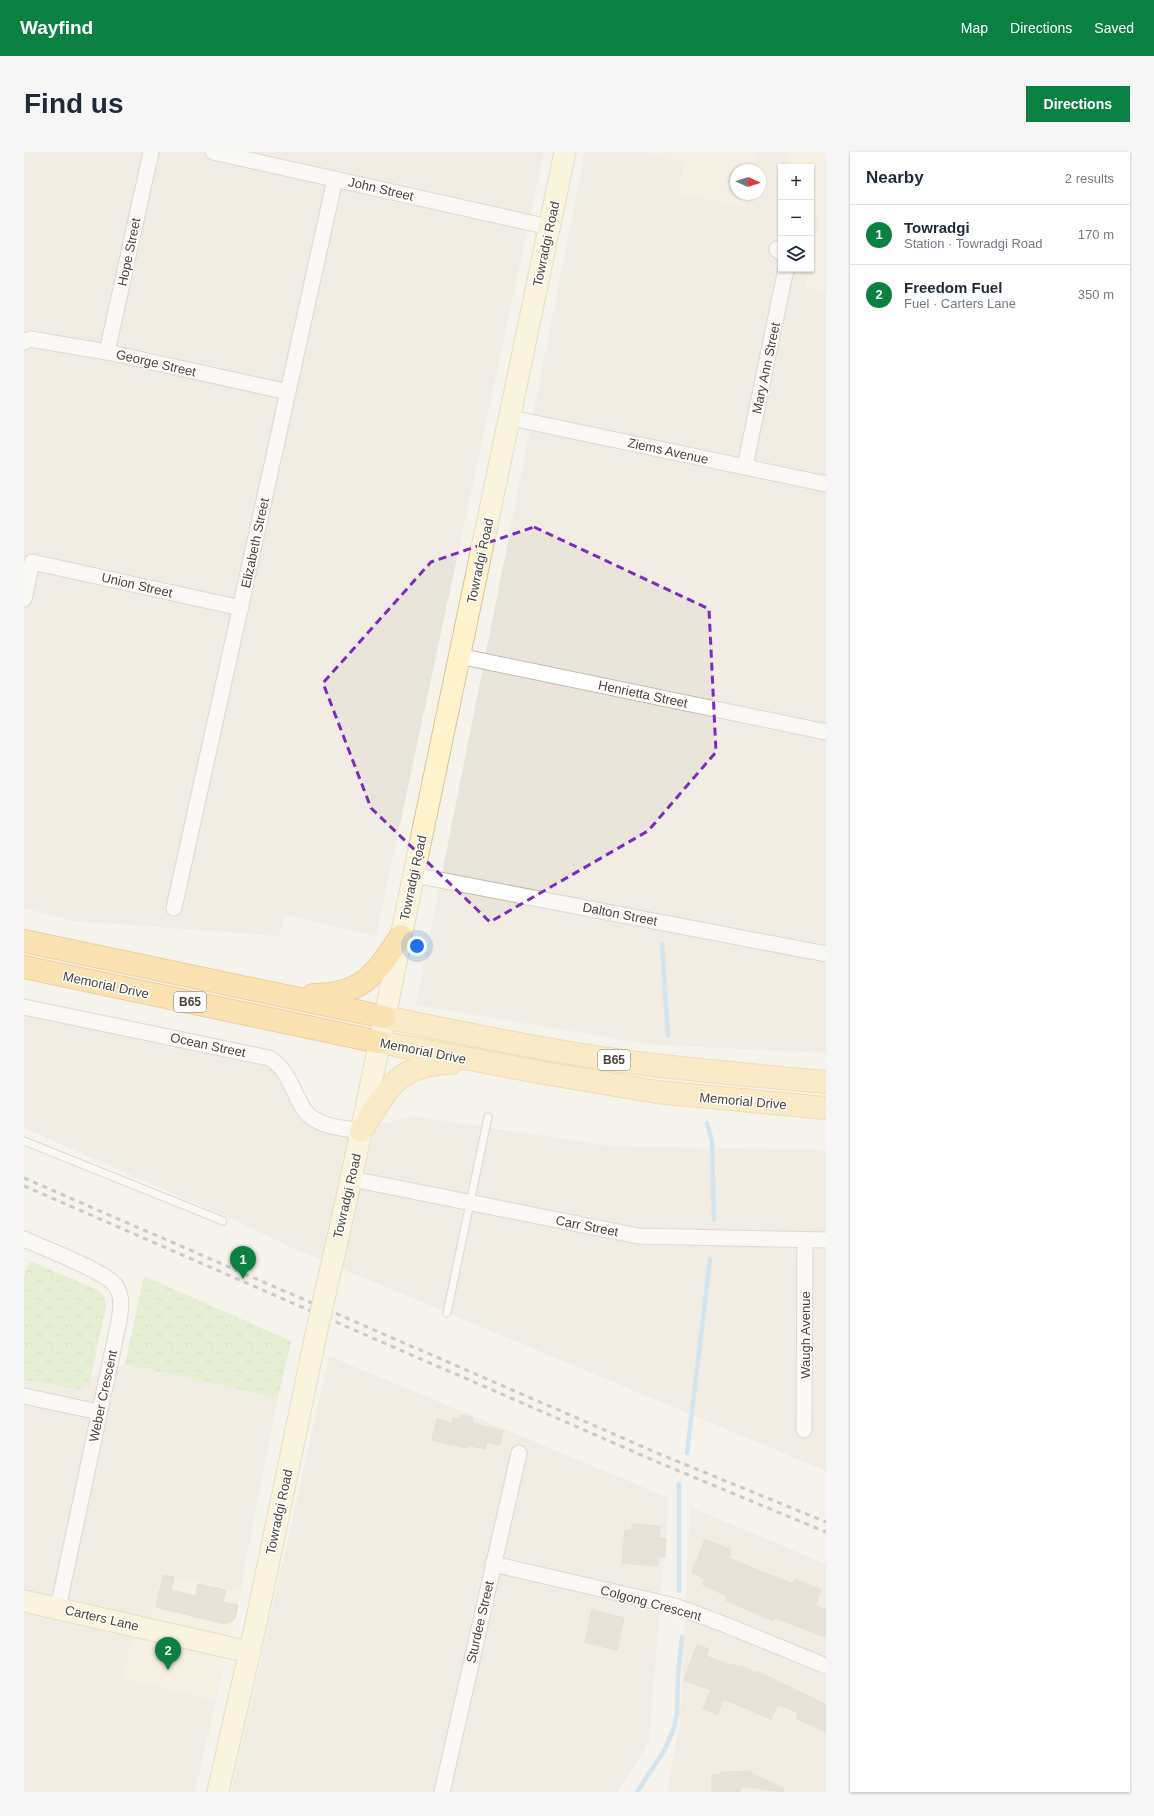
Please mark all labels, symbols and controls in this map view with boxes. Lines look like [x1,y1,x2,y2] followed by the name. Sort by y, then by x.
[20,17,93,38] text: Wayfind
[961,20,988,36] text: Map
[1010,20,1072,36] text: Directions
[1094,20,1134,36] text: Saved
[1026,86,1130,122] button: Directions
[24,88,124,119] text: Find us
[730,164,766,200] north arrow
[778,164,814,272] map controls
[778,164,814,200] button: +
[866,168,924,187] text: Nearby
[1065,171,1114,186] text: 2 results
[347,174,415,204] street label: John Street
[530,200,562,288] street label: Towradgi Road
[778,200,814,236] button: −
[114,216,144,287] street label: Hope Street
[904,219,970,236] text: Towradgi
[875,227,883,242] text: 1
[1078,227,1114,242] text: 170 m
[778,236,814,272] button: layers
[904,236,1043,251] text: Station · Towradgi Road
[904,279,1002,296] text: Freedom Fuel
[875,287,883,302] text: 2
[1078,287,1114,302] text: 350 m
[904,296,1016,311] text: Fuel · Carters Lane
[749,320,783,415] street label: Mary Ann Street
[115,347,198,380] street label: George Street
[626,435,710,467] street label: Ziems Avenue
[238,496,272,589] street label: Elizabeth Street
[464,517,496,605] street label: Towradgi Road
[100,570,174,601] street label: Union Street
[597,677,689,711] street label: Henrietta Street
[397,834,429,922] street label: Towradgi Road
[581,899,659,929] street label: Dalton Street
[407,936,427,956] your location
[62,969,150,1001] street label: Memorial Drive
[174,992,206,1012] road number: B65
[169,1030,247,1060] street label: Ocean Street
[379,1035,467,1067] street label: Memorial Drive
[598,1050,630,1070] road number: B65
[699,1090,787,1112] street label: Memorial Drive
[330,1152,364,1240] street label: Towradgi Road
[554,1213,620,1240] street label: Carr Street
[230,1246,256,1279] pin: 1
[798,1291,813,1379] street label: Waugh Avenue
[86,1348,120,1443] street label: Weber Crescent
[263,1468,295,1556] street label: Towradgi Road
[463,1579,497,1665] street label: Sturdee Street
[599,1582,704,1624] street label: Colgong Crescent
[64,1602,140,1634] street label: Carters Lane
[155,1637,181,1670] pin: 2

